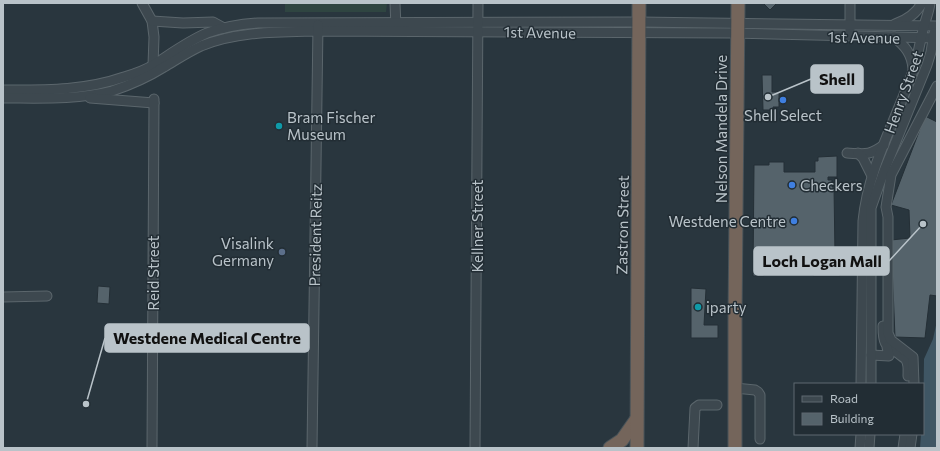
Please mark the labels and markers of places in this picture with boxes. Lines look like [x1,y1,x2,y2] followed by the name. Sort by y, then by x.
[811,65,863,93] callout: Shell
[778,95,788,105] marker: Shell Select
[744,106,822,124] place label: Shell Select
[287,108,376,143] place label: Bram Fischer Museum
[274,121,284,131] marker: Bram Fischer Museum
[800,176,863,194] place label: Checkers
[787,180,797,190] marker: Checkers
[668,212,786,230] place label: Westdene Centre
[789,216,799,226] marker: Westdene Centre
[212,234,274,269] place label: Visalink Germany
[277,247,287,257] marker: Visalink Germany
[754,247,889,275] callout: Loch Logan Mall
[706,298,747,316] place label: iparty
[693,302,703,312] marker: iparty
[105,324,309,352] callout: Westdene Medical Centre

